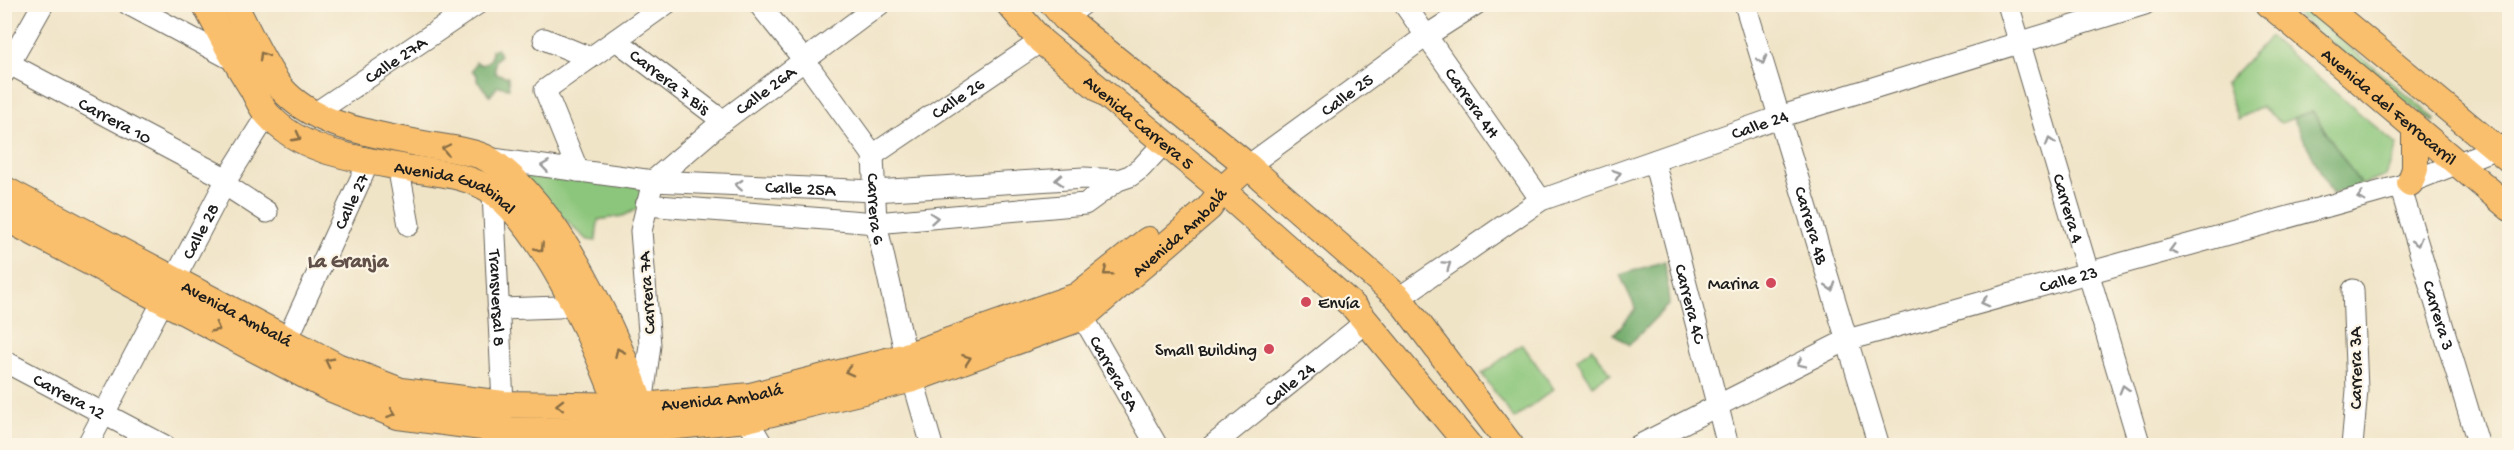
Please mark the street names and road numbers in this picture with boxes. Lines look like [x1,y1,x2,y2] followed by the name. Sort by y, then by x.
[362,32,433,90] street label: Calle 27A
[2316,45,2460,171] street label: Avenida del Ferrocarril
[624,46,714,121] street label: Carrera 7 Bis
[732,62,802,121] street label: Calle 26A
[1439,64,1503,144] street label: Carrera 4H
[1318,70,1378,122] street label: Calle 25
[1078,72,1197,175] street label: Avenida Carrera 5
[928,74,990,125] street label: Calle 26
[74,94,154,150] street label: Carrera 10
[1729,107,1792,146] street label: Calle 24
[392,158,519,220] street label: Avenida Guabinal
[331,170,375,233] street label: Calle 27
[2046,172,2087,246] street label: Carrera 4
[861,173,889,248] street label: Carrera 6
[765,178,837,202] street label: Calle 25A
[1128,184,1233,283] street label: Avenida Ambalá
[1788,184,1832,268] street label: Carrera 4B
[179,200,225,263] street label: Calle 28
[483,248,508,347] street label: Transversal 8
[635,250,662,335] street label: Carrera 7A
[1668,262,1709,347] street label: Carrera 4C
[2037,263,2100,299] street label: Calle 23
[177,277,296,353] street label: Avenida Ambalá
[2416,278,2457,353] street label: Carrera 3
[2347,325,2368,409] street label: Carrera 3A
[1083,333,1143,416] street label: Carrera 5A
[1261,359,1320,412] street label: Calle 24
[29,370,108,425] street label: Carrera 12
[660,380,786,417] street label: Avenida Ambalá

